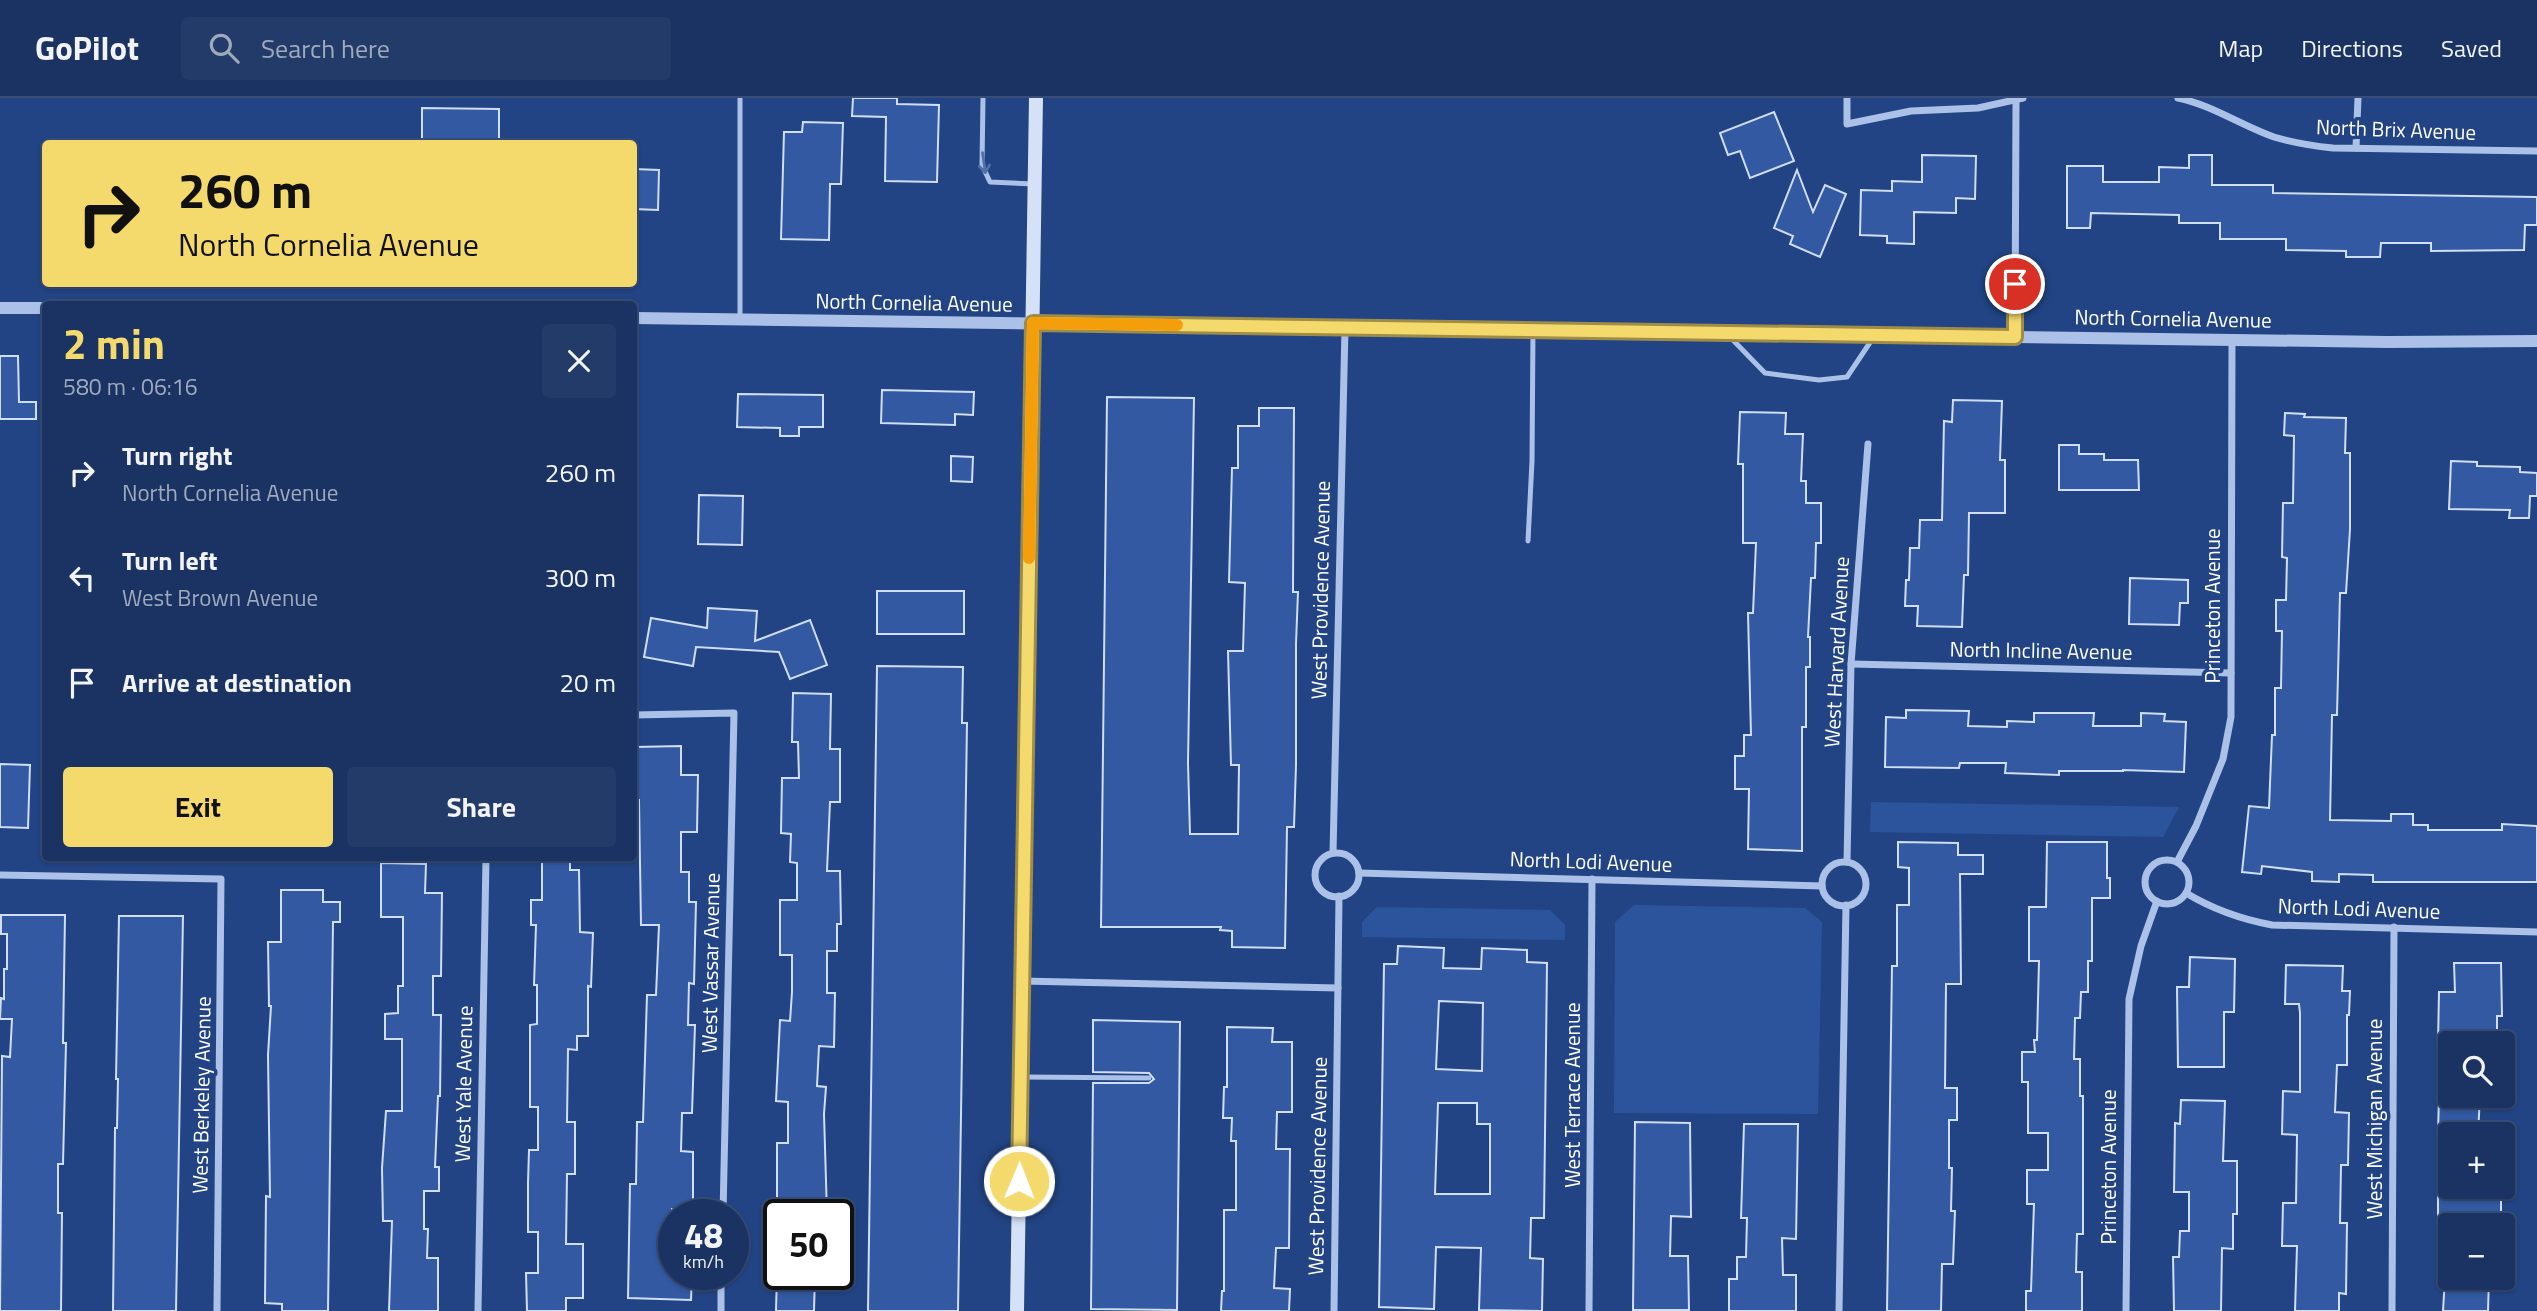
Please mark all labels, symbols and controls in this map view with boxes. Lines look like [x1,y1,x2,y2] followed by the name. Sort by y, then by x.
[181,17,671,80] search box
[35,23,139,73] text: GoPilot
[205,29,243,67] icon: search
[261,29,390,68] text: Search here
[2218,30,2263,66] text: Map
[2301,30,2403,66] text: Directions
[2441,30,2502,66] text: Saved
[2315,110,2477,148] street label: North Brix Avenue
[978,151,991,174] one-way arrow
[178,152,312,227] text: 260 m
[63,168,154,259] icon: right
[178,220,479,268] text: North Cornelia Avenue
[1985,254,2045,314] pin
[1996,265,2034,303] icon: arrive
[815,284,1013,320] street label: North Cornelia Avenue
[2074,300,2272,336] street label: North Cornelia Avenue
[63,311,165,375] text: 2 min
[542,324,616,398] button: close
[63,369,198,404] text: 580 m · 06:16
[122,436,233,475] text: Turn right
[545,453,616,492] text: 260 m
[63,454,101,492] icon: right
[122,475,338,510] text: North Cornelia Avenue
[1302,480,1338,700] street label: West Providence Avenue
[2196,528,2228,684] street label: Princeton Avenue
[122,541,217,580] text: Turn left
[1815,556,1857,748] street label: West Harvard Avenue
[545,558,616,597] text: 300 m
[63,559,101,597] icon: left
[122,580,318,615] text: West Brown Avenue
[1949,632,2133,668] street label: North Incline Avenue
[122,663,352,702] text: Arrive at destination
[559,663,616,702] text: 20 m
[63,664,101,702] icon: arrive
[63,767,333,847] button: Exit
[347,767,616,847] button: Share
[1509,842,1673,880] street label: North Lodi Avenue
[692,873,728,1053] street label: West Vassar Avenue
[2277,889,2441,927] street label: North Lodi Avenue
[183,996,219,1194] street label: West Berkeley Avenue
[1556,1002,1588,1188] street label: West Terrace Avenue
[446,1005,480,1163] street label: West Yale Avenue
[2358,1019,2390,1219] street label: West Michigan Avenue
[2438,1031,2515,1290] map controls
[2438,1031,2515,1108] button: search
[1299,1056,1335,1276] street label: West Providence Avenue
[2092,1089,2124,1245] street label: Princeton Avenue
[2438,1122,2515,1199] button: +
[982,1144,1056,1218] position arrow
[763,1199,854,1290] speed limit sign: 50
[684,1208,723,1262] text: 48
[2438,1213,2515,1290] button: −
[683,1248,724,1275] text: km/h

